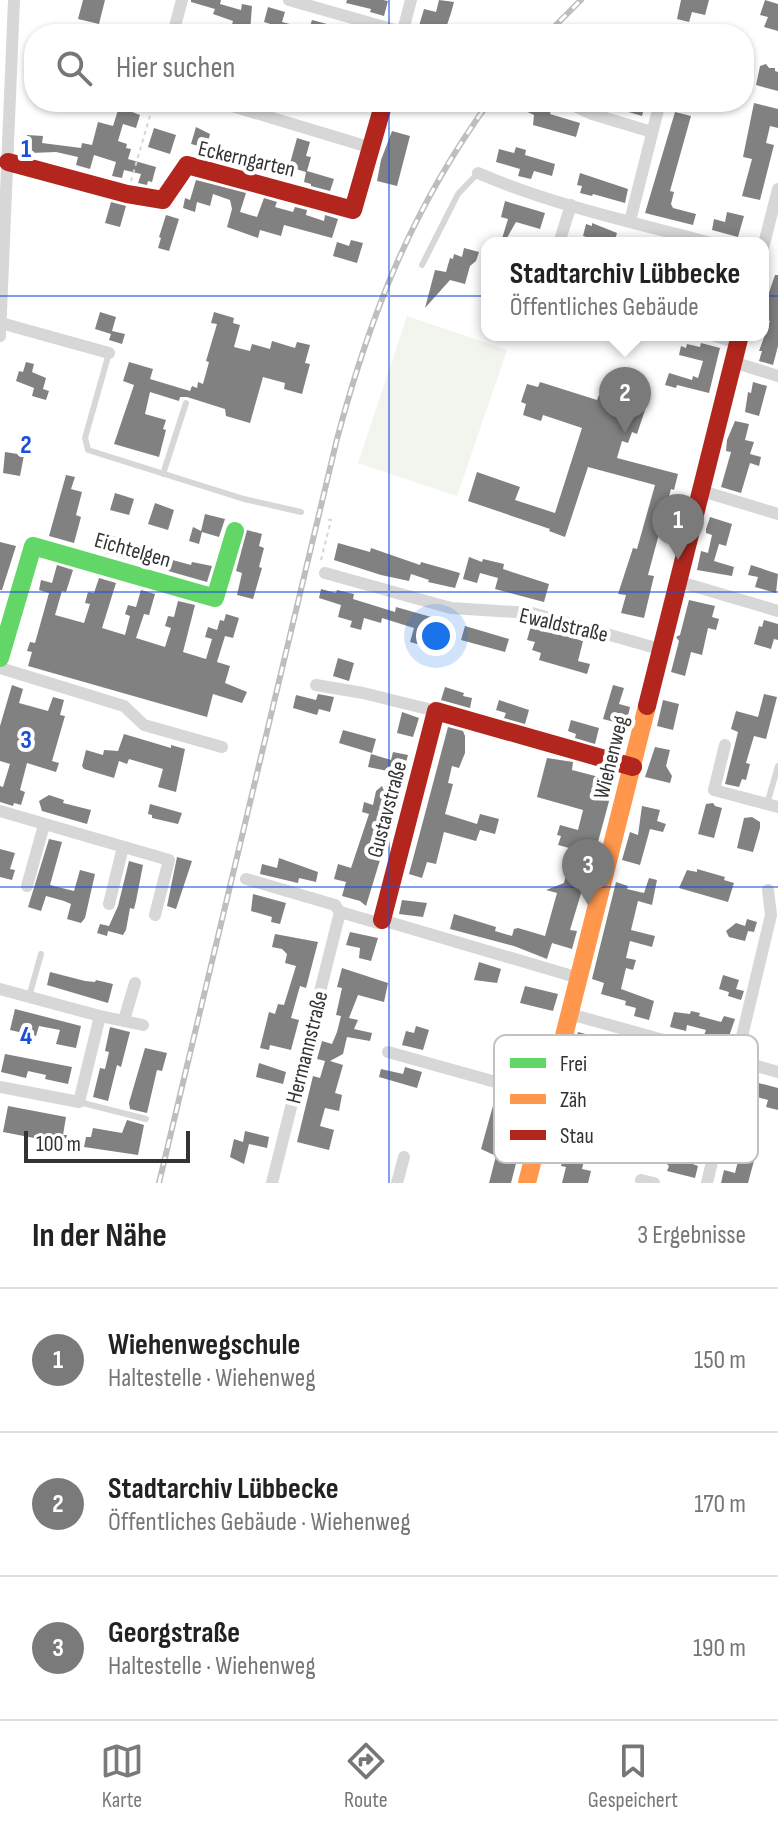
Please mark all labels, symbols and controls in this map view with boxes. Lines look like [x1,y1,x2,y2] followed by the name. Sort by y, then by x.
[24,24,754,112] search box
[52,46,96,90] icon: search
[116,50,235,86] text: Hier suchen
[21,134,31,165] text: 1
[196,135,298,184] street label: Eckerngarten
[481,237,769,341] popup
[510,256,740,292] text: Stadtarchiv Lübbecke
[510,292,699,323] text: Öffentliches Gebäude
[599,367,651,433] pin: 2
[20,430,32,461] text: 2
[652,494,704,560] pin: 1
[91,527,174,574] street label: Eichtelgen
[517,602,611,649] street label: Ewaldstraße
[416,616,456,656] your location
[588,713,635,802] street label: Wiehenweg
[20,725,32,756] text: 3
[362,758,413,861] street label: Gustavstraße
[562,839,614,905] pin: 3
[280,988,334,1106] street label: Hermannstraße
[20,1021,32,1052] text: 4
[494,1035,758,1163] legend
[560,1051,587,1078] text: Frei
[560,1087,587,1114] text: Zäh
[560,1123,594,1150] text: Stau
[24,1127,190,1163] scale bar
[36,1131,81,1158] text: 100 m
[32,1215,167,1256] text: In der Nähe
[637,1220,746,1251] text: 3 Ergebnisse
[108,1327,300,1363] text: Wiehenwegschule
[53,1345,63,1376] text: 1
[694,1345,746,1376] text: 150 m
[108,1363,316,1394] text: Haltestelle · Wiehenweg
[108,1471,339,1507] text: Stadtarchiv Lübbecke
[52,1489,64,1520] text: 2
[694,1489,746,1520] text: 170 m
[108,1507,411,1538] text: Öffentliches Gebäude · Wiehenweg
[108,1615,240,1651] text: Georgstraße
[52,1633,64,1664] text: 3
[693,1633,746,1664] text: 190 m
[108,1651,316,1682] text: Haltestelle · Wiehenweg
[100,1739,144,1814] tab: Karte
[344,1739,388,1814] tab: Route
[588,1739,678,1814] tab: Gespeichert

